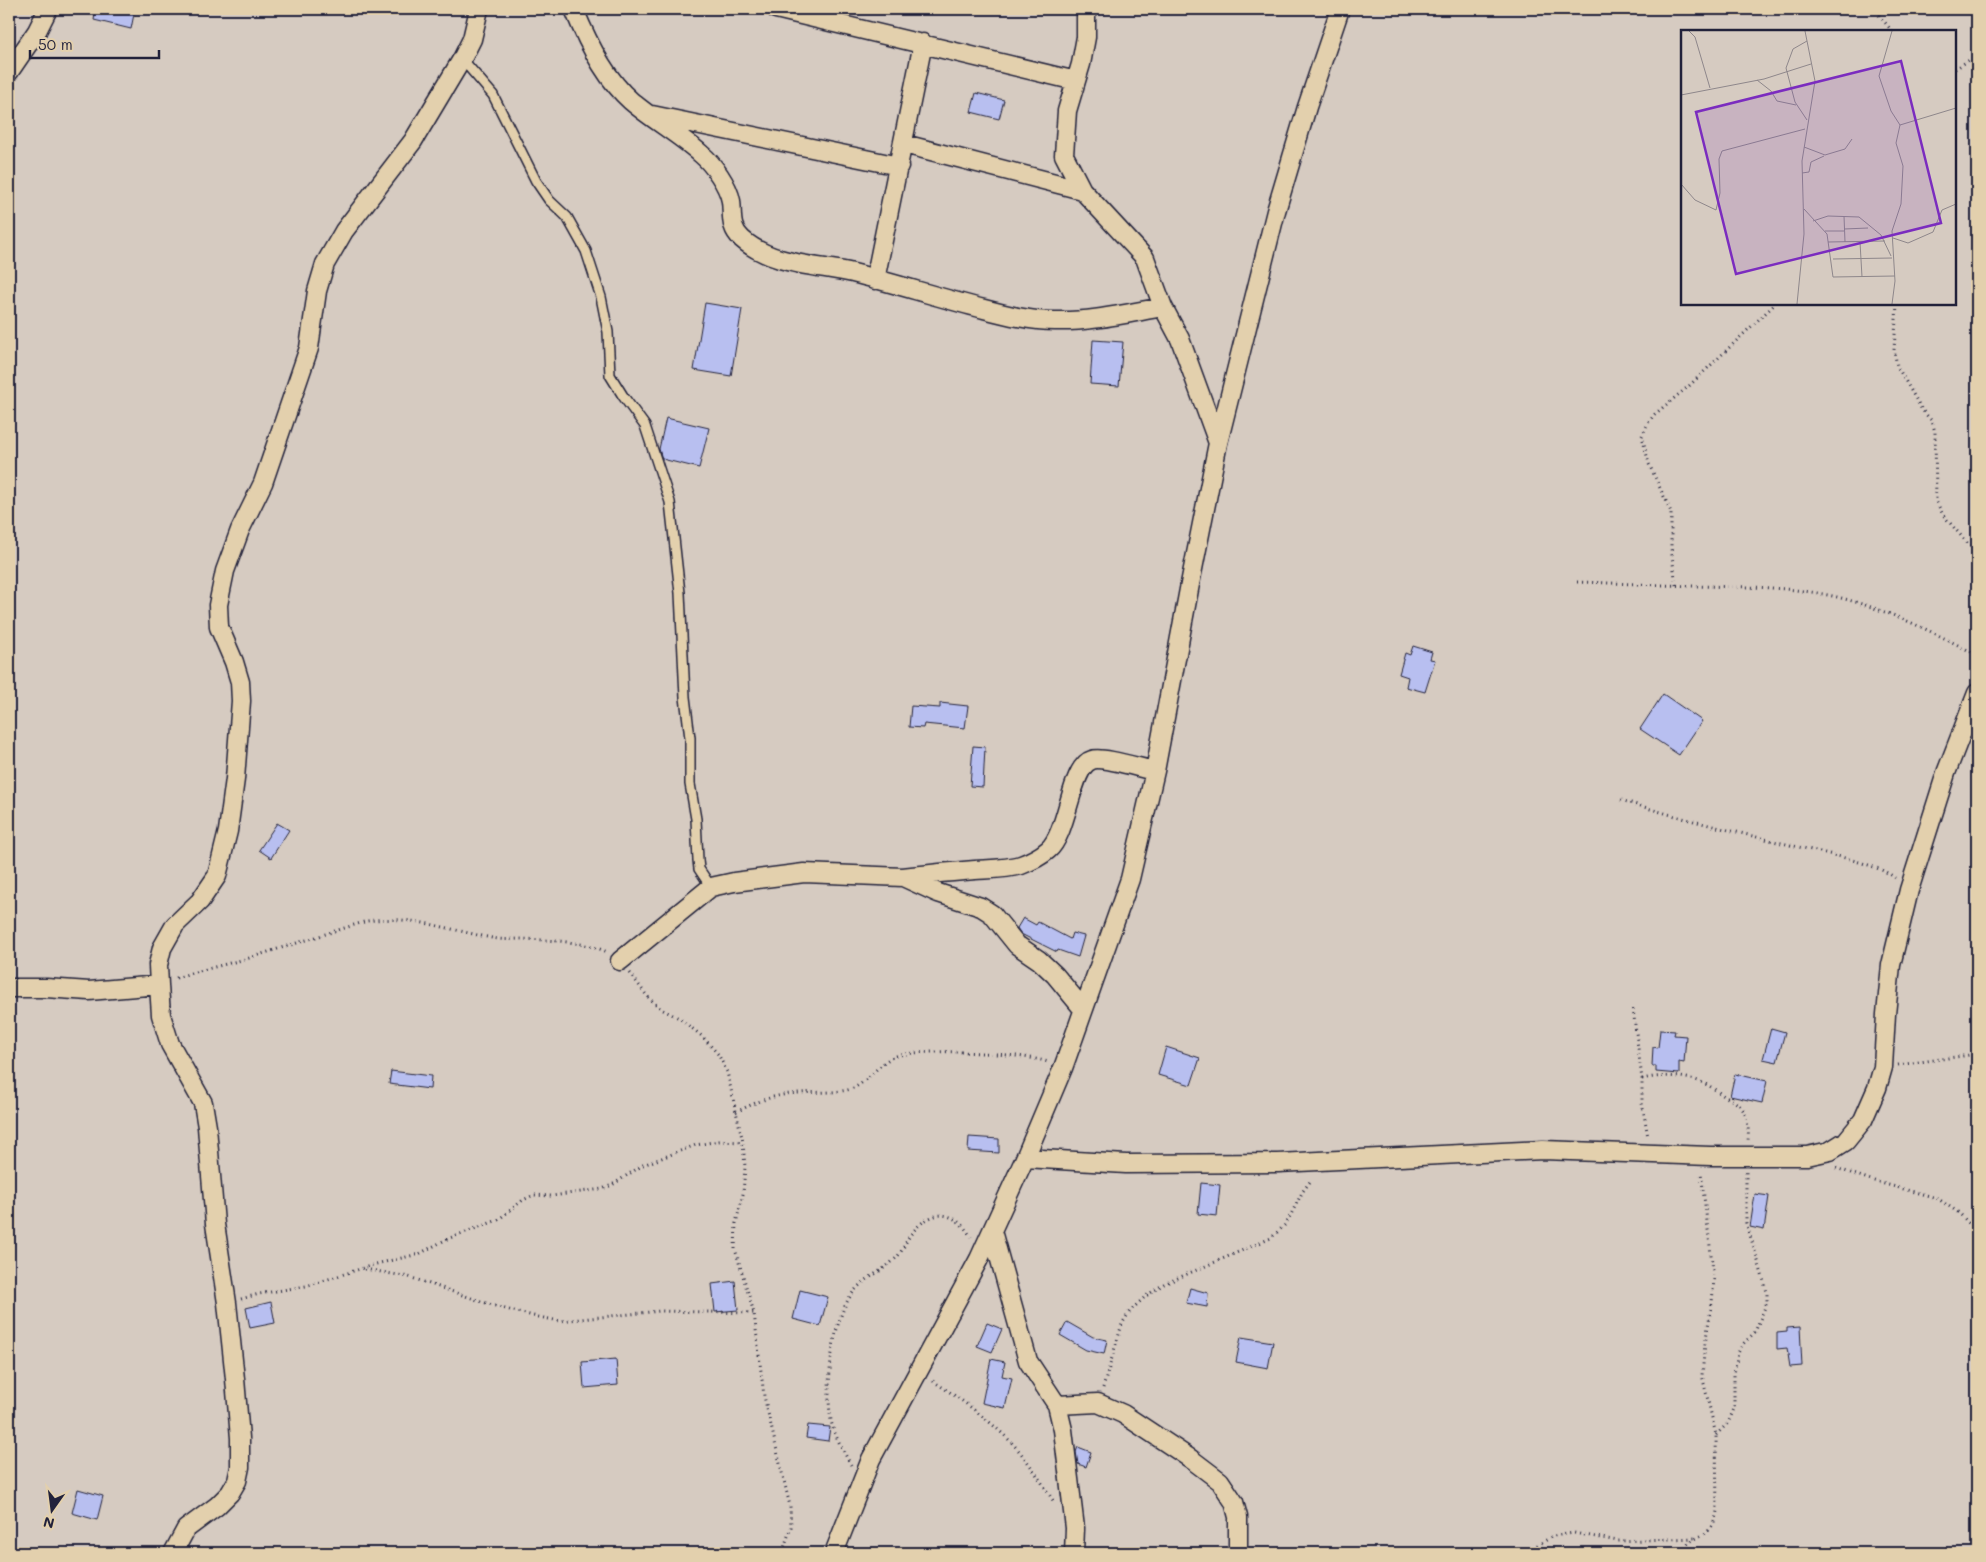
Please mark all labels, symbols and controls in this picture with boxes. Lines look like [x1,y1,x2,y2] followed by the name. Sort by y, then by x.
[30,28,159,60] scale bar
[1681,30,1956,305] inset map
[38,34,73,54] text: 50 m
[28,1484,78,1534] north arrow
[41,1513,56,1534] text: N

